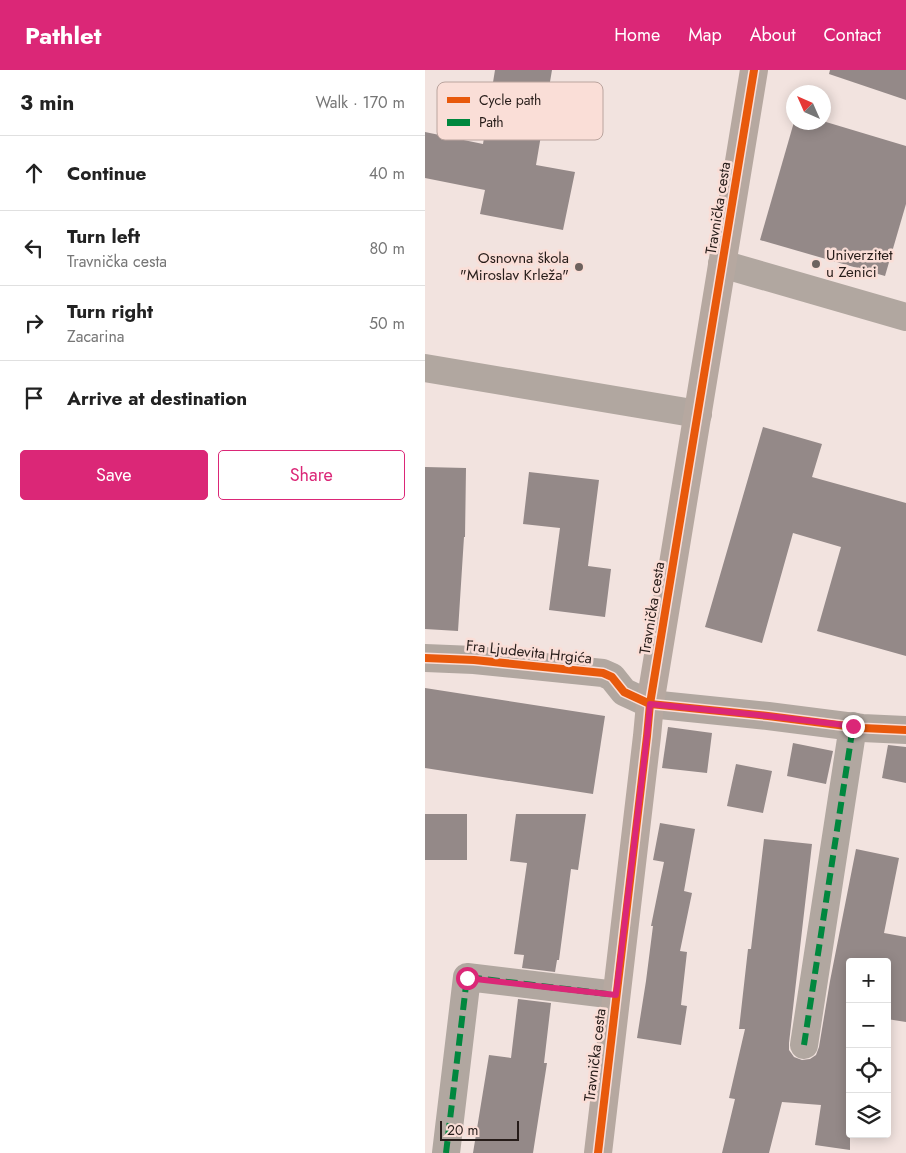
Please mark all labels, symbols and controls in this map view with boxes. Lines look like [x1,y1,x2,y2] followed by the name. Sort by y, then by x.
[25,18,101,53] text: Pathlet
[614,22,660,48] text: Home
[688,22,722,48] text: Map
[750,22,795,48] text: About
[823,22,881,48] text: Contact
[437,82,603,140] legend
[786,85,831,130] north arrow
[20,88,74,118] text: 3 min
[479,90,541,110] text: Cycle path
[315,91,405,114] text: Walk · 170 m
[479,112,504,132] text: Path
[20,159,48,187] icon: ahead
[67,160,146,187] text: Continue
[700,160,736,256] street label: Travnička cesta
[369,162,405,185] text: 40 m
[67,223,140,250] text: Turn left
[20,234,48,262] icon: left
[369,237,405,260] text: 80 m
[826,244,893,283] place label: Univerzitet u Zenici
[460,247,569,286] place label: Osnovna škola "Miroslav Krleža"
[67,250,167,273] text: Travnička cesta
[810,258,822,270] marker: Univerzitet u Zenici
[573,261,585,273] marker: Osnovna škola "Miroslav Krleža"
[67,298,153,325] text: Turn right
[20,309,48,337] icon: right
[369,312,405,335] text: 50 m
[67,325,125,348] text: Zacarina
[20,384,48,412] icon: arrive
[67,385,247,412] text: Arrive at destination
[20,450,208,500] button: Save
[218,450,405,500] button: Share
[634,560,670,656] street label: Travnička cesta
[465,634,593,670] street label: Fra Ljudevita Hrgića
[842,715,865,738] route end
[846,958,891,1138] map controls
[846,958,891,1003] button: +
[456,967,479,990] route start
[846,1003,891,1048] button: −
[578,1007,612,1103] street label: Travnička cesta
[846,1048,891,1093] button: locate
[846,1093,891,1138] button: layers
[440,1118,519,1141] scale bar
[447,1120,479,1140] text: 20 m

